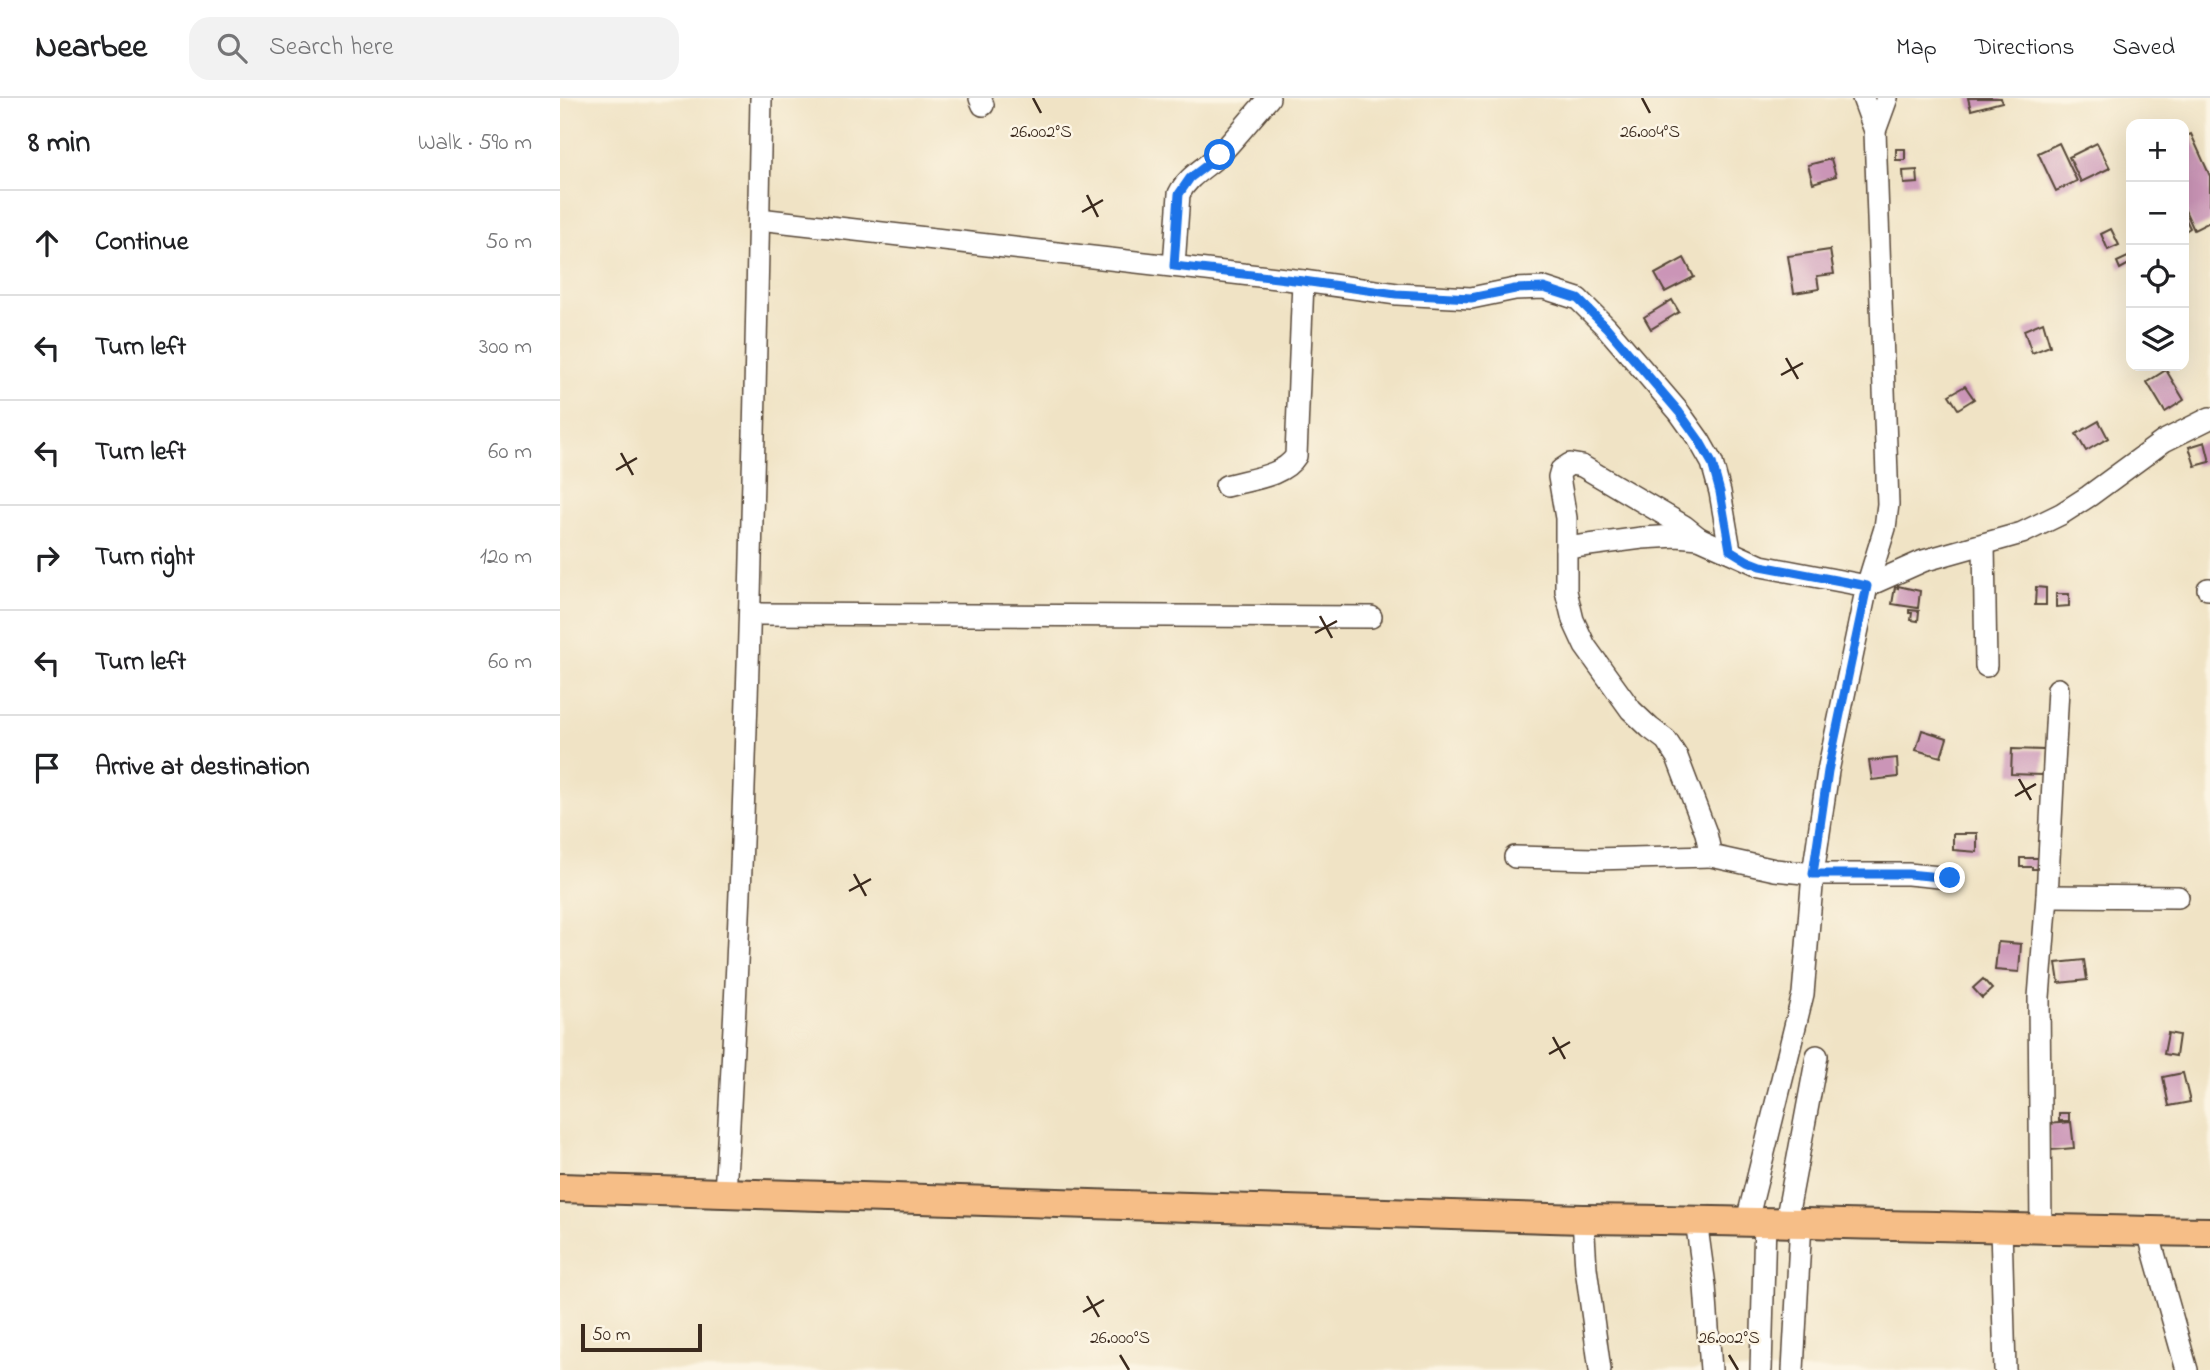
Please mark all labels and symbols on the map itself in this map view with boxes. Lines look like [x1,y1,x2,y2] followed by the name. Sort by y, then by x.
[1010,120,1072,146] text: 26.002°S
[1620,120,1680,146] text: 26.004°S
[1204,139,1235,170] route start
[1934,862,1965,893] route end
[581,1321,702,1353] scale bar
[1090,1326,1150,1352] text: 26.000°S
[1698,1326,1760,1352] text: 26.002°S

